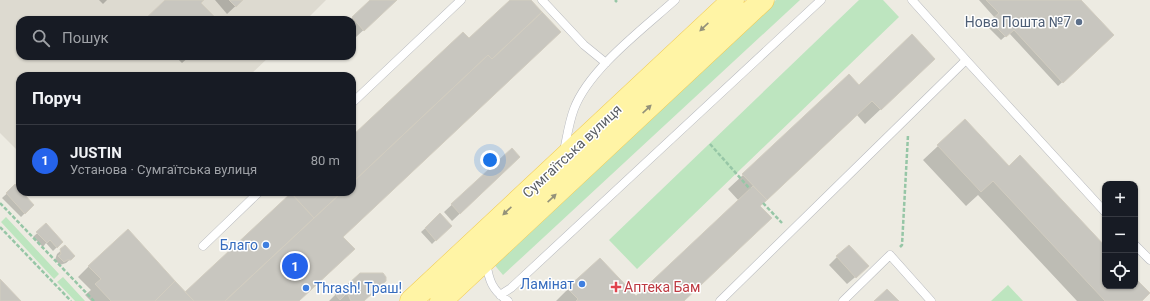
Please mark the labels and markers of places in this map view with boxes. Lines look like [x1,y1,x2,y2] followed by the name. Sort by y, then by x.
[965,14,1071,30] place label: Нова Пошта №7
[1074,17,1084,27] marker: Нова Пошта №7
[220,237,258,253] place label: Благо
[261,240,271,250] marker: Благо
[282,251,308,281] pin: 1
[520,276,574,292] place label: Ламінат
[577,279,587,289] marker: Ламінат
[624,279,700,295] place label: Аптека Бам
[314,280,402,296] place label: Thrash! Траш!
[611,282,621,292] marker: Аптека Бам
[301,283,311,293] marker: Thrash! Траш!

